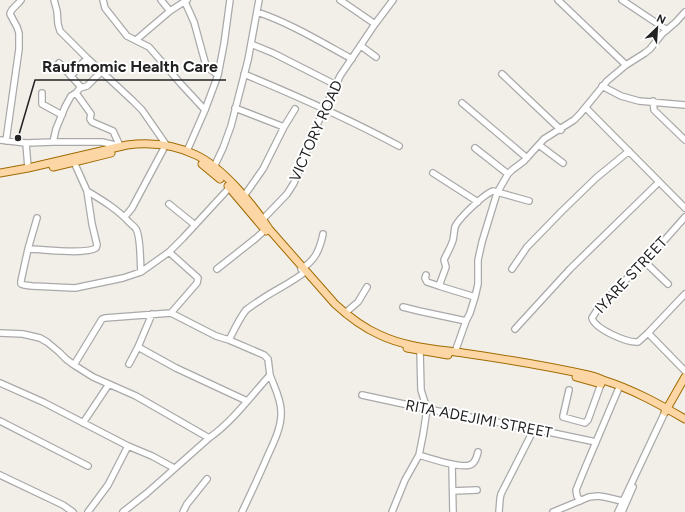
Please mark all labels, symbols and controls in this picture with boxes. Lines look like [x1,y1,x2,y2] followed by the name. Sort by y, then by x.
[637,8,677,48] north arrow
[654,12,668,27] text: N
[35,52,226,80] callout: Raufmomic Health Care
[42,57,218,76] text: Raufmomic Health Care
[286,78,346,184] street label: VICTORY ROAD
[591,232,672,317] street label: IYARE STREET
[404,396,555,442] street label: RITA ADEJIMI STREET

